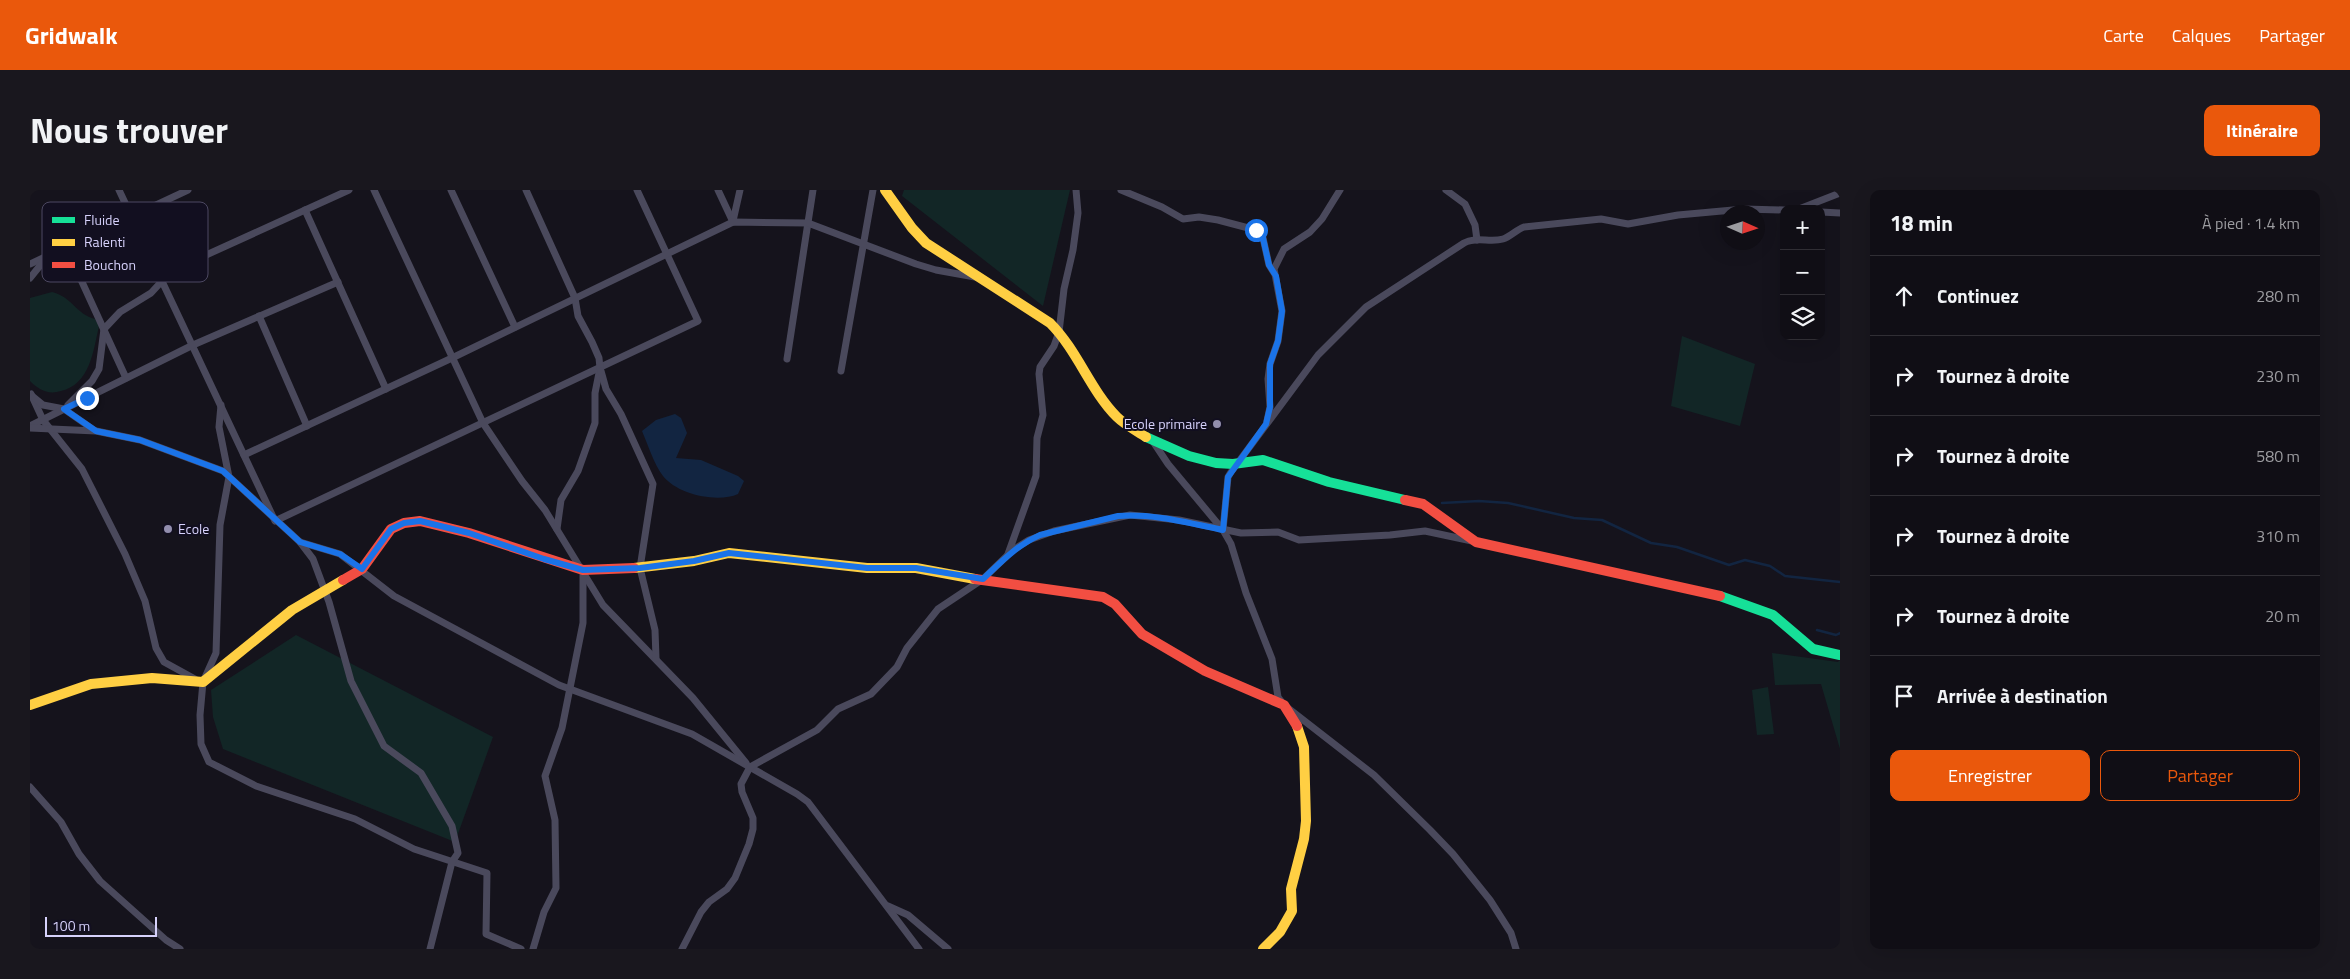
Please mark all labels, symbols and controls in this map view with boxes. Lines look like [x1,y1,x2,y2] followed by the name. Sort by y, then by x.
[25,17,118,53] text: Gridwalk
[2103,22,2144,49] text: Carte
[2172,22,2231,49] text: Calques
[2259,22,2325,49] text: Partager
[30,103,228,157] text: Nous trouver
[2204,105,2320,156] button: Itinéraire
[42,202,208,282] legend
[1720,205,1765,250] north arrow
[1780,205,1825,340] map controls
[1780,205,1825,250] button: +
[1890,207,1953,239] text: 18 min
[84,209,120,230] text: Fluide
[2202,211,2300,235] text: À pied · 1.4 km
[1245,219,1268,242] route start
[84,231,125,252] text: Ralenti
[1780,250,1825,295] button: −
[84,254,136,275] text: Bouchon
[1937,281,2019,310] text: Continuez
[1890,282,1918,310] icon: ahead
[2256,284,2300,308] text: 280 m
[1780,295,1825,340] button: layers
[1937,361,2069,390] text: Tournez à droite
[1890,362,1918,390] icon: right
[2256,364,2300,388] text: 230 m
[76,387,99,410] route end
[1124,413,1207,434] place label: Ecole primaire
[1211,418,1223,430] marker: Ecole primaire
[1937,441,2069,470] text: Tournez à droite
[1890,442,1918,470] icon: right
[2256,444,2300,468] text: 580 m
[178,518,209,539] place label: Ecole
[1937,521,2069,550] text: Tournez à droite
[1890,522,1918,550] icon: right
[162,523,174,535] marker: Ecole
[2256,524,2300,548] text: 310 m
[1937,601,2069,630] text: Tournez à droite
[1890,602,1918,630] icon: right
[2265,604,2300,628] text: 20 m
[1937,681,2108,710] text: Arrivée à destination
[1890,682,1918,710] icon: arrive
[1890,750,2090,801] button: Enregistrer
[2100,750,2300,801] button: Partager
[45,914,158,937] scale bar
[52,915,90,936] text: 100 m

